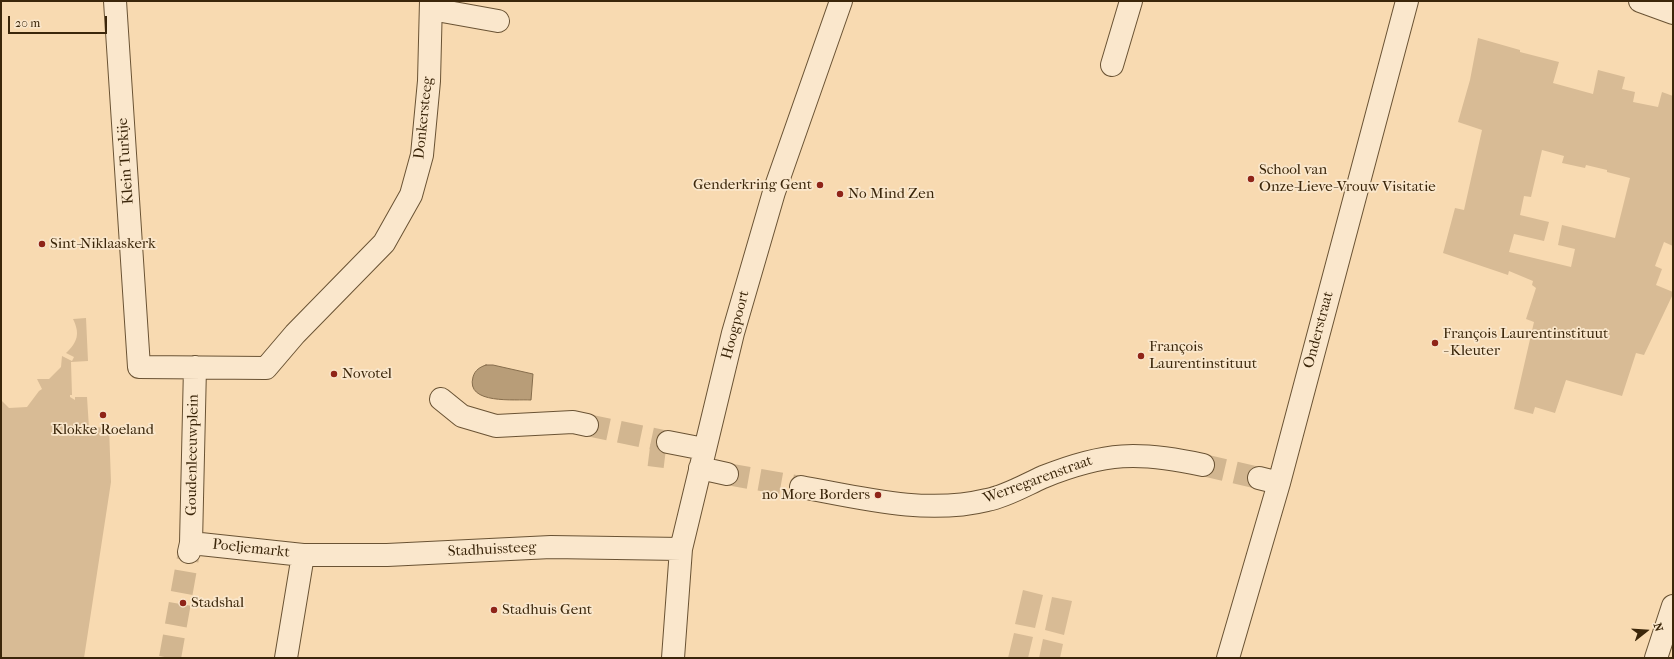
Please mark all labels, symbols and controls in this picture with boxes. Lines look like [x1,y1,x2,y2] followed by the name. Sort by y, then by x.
[10,8,109,34] scale bar
[15,16,40,30] text: 20 m
[411,76,437,160] street label: Donkersteeg
[114,117,138,205] street label: Klein Turkije
[1259,161,1436,196] place label: School van Onze-Lieve-Vrouw Visitatie
[1246,174,1256,184] marker: School van Onze-Lieve-Vrouw Visitatie
[693,176,812,194] place label: Genderkring Gent
[815,180,825,190] marker: Genderkring Gent
[848,185,934,203] place label: No Mind Zen
[835,189,845,199] marker: No Mind Zen
[50,235,156,253] place label: Sint-Niklaaskerk
[37,239,47,249] marker: Sint-Niklaaskerk
[718,289,754,361] street label: Hoogpoort
[1300,290,1338,370] street label: Onderstraat
[1443,325,1608,360] place label: François Laurentinstituut - Kleuter
[1149,338,1257,373] place label: François Laurentinstituut
[1430,338,1440,348] marker: François Laurentinstituut - Kleuter
[1136,351,1146,361] marker: François Laurentinstituut
[342,365,392,383] place label: Novotel
[329,369,339,379] marker: Novotel
[183,394,203,516] street label: Goudenleeuwplein
[98,410,108,420] marker: Klokke Roeland
[52,421,154,439] place label: Klokke Roeland
[981,452,1095,508] street label: Werregarenstraat
[762,486,870,504] place label: no More Borders
[873,490,883,500] marker: no More Borders
[211,536,291,562] street label: Poeljemarkt
[447,539,537,561] street label: Stadhuissteeg
[191,594,244,612] place label: Stadshal
[178,598,188,608] marker: Stadshal
[502,601,592,619] place label: Stadhuis Gent
[489,605,499,615] marker: Stadhuis Gent
[1626,611,1666,651] north arrow
[1651,621,1665,633] text: N

